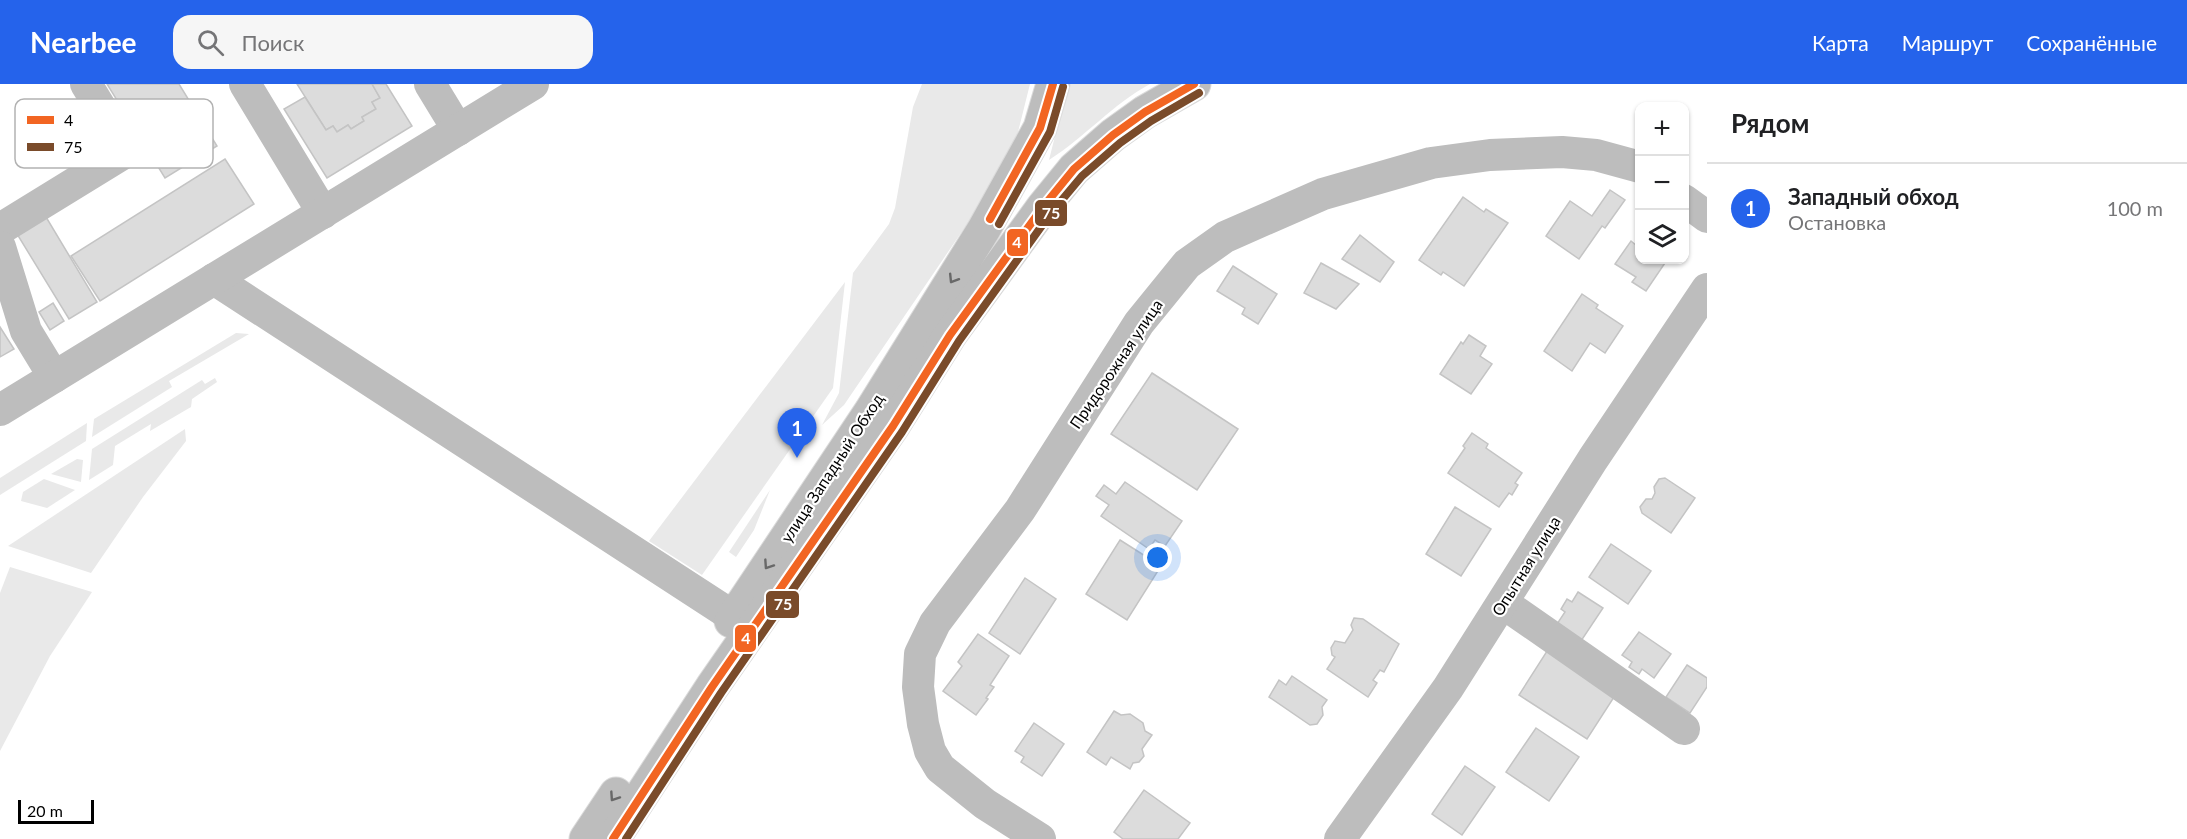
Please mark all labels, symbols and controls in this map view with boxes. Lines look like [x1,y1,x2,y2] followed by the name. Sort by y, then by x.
[173,15,593,69] search box
[30,25,137,59] text: Nearbee
[194,26,227,59] icon: search
[242,29,304,56] text: Поиск
[1812,30,1869,55] text: Карта
[1902,30,1993,55] text: Маршрут
[2026,30,2157,55] text: Сохранённые
[15,99,213,168] legend
[1635,102,1689,264] map controls
[1635,102,1689,156] button: +
[1731,107,1809,139] text: Рядом
[64,110,73,129] text: 4
[64,137,83,156] text: 75
[1635,156,1689,210] button: −
[1788,183,1959,210] text: Западный обход
[1745,196,1756,220] text: 1
[2107,196,2163,220] text: 100 m
[1034,199,1068,227] line badge: 75
[1042,203,1060,222] text: 75
[1635,210,1689,264] button: layers
[1788,210,1886,234] text: Остановка
[1006,228,1029,257] line badge: 4
[1012,232,1022,251] text: 4
[949,273,961,283] one-way arrow
[1065,296,1166,432] street label: Придорожная улица
[776,390,887,546] street label: улица Западный Обход
[778,408,816,458] pin: 1
[1487,512,1564,619] street label: Опытная улица
[1143,543,1172,572] your location
[765,558,776,569] one-way arrow
[765,590,800,619] line badge: 75
[774,594,792,613] text: 75
[734,624,757,653] line badge: 4
[741,628,751,647] text: 4
[610,790,621,801] one-way arrow
[18,797,94,824] scale bar
[27,801,63,820] text: 20 m

